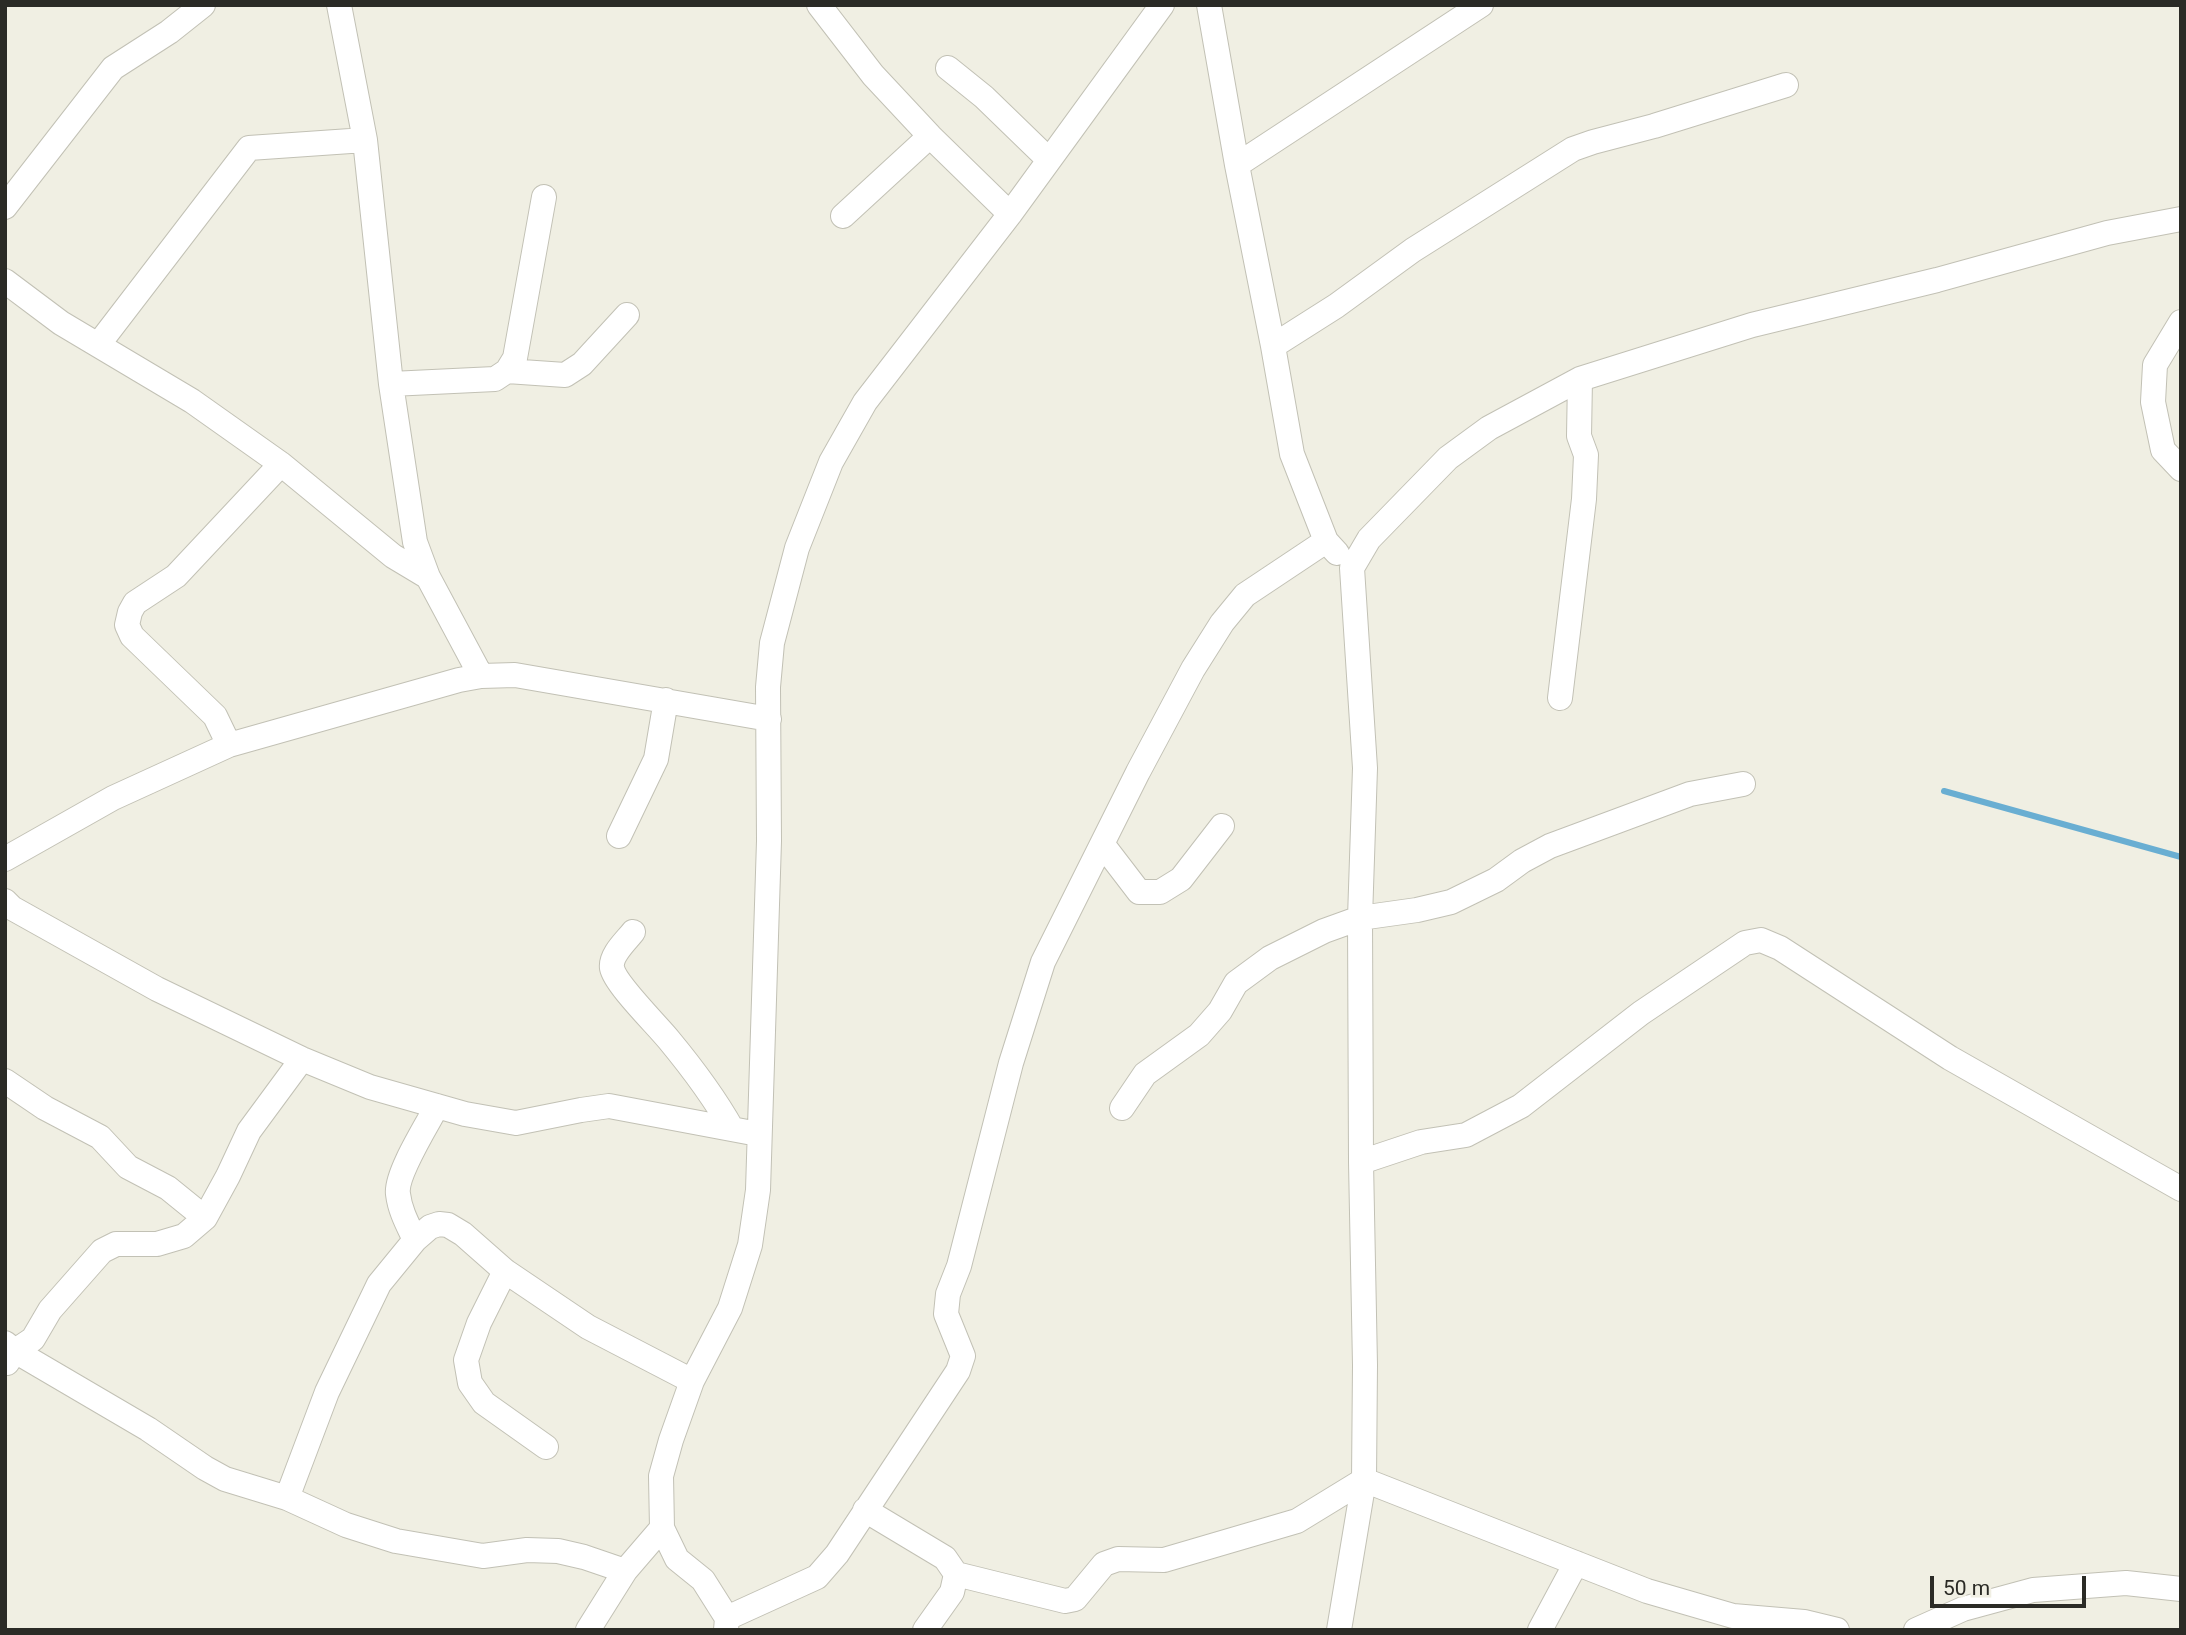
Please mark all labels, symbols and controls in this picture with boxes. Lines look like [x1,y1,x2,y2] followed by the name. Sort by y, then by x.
[1934,1562,2090,1606] scale bar
[1943,1576,1990,1600] text: 50 m

